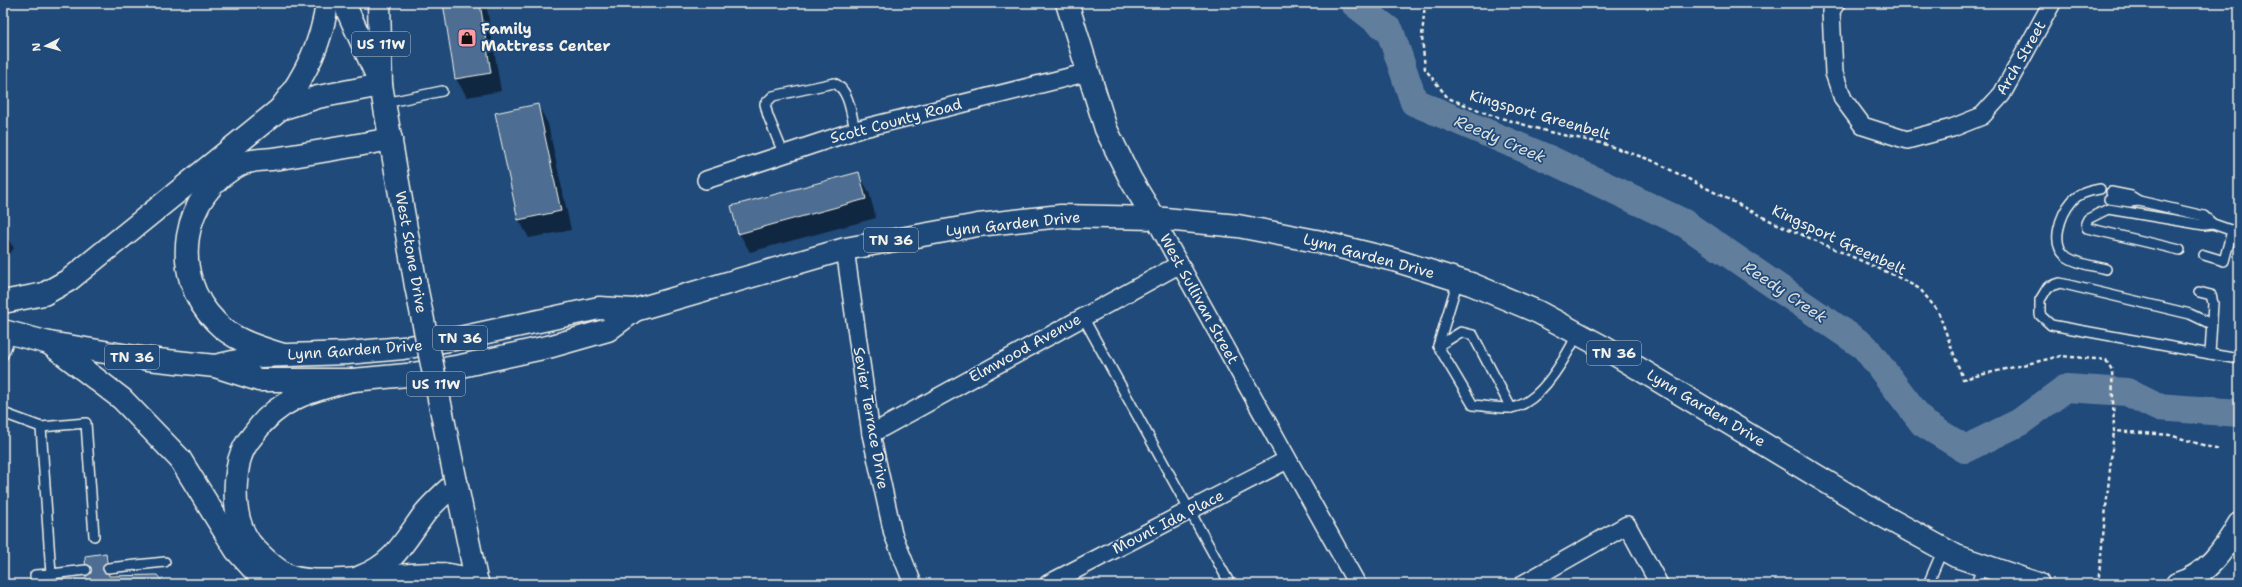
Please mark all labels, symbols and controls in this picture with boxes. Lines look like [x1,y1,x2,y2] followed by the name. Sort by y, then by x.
[1992,17,2050,99] street label: Arch Street
[481,19,610,56] place label: Family Mattress Center
[26,26,66,66] north arrow
[456,27,478,49] shop icon: Family Mattress Center
[352,32,410,56] road number: US 11W
[29,42,44,52] text: N
[1467,85,1613,145] street label: Kingsport Greenbelt
[828,94,965,148] street label: Scott County Road
[1451,110,1549,168] water label: Reedy Creek
[390,189,432,315] street label: West Stone Drive
[1769,200,1909,280] street label: Kingsport Greenbelt
[945,207,1081,241] street label: Lynn Garden Drive
[864,228,918,252] road number: TN 36
[1301,229,1437,283] street label: Lynn Garden Drive
[1155,230,1243,368] street label: West Sullivan Street
[1739,256,1831,328] water label: Reedy Creek
[966,309,1084,387] street label: Elmwood Avenue
[433,326,487,350] road number: TN 36
[287,335,423,365] street label: Lynn Garden Drive
[1587,341,1641,365] road number: TN 36
[105,345,159,369] road number: TN 36
[849,345,893,491] street label: Sevier Terrace Drive
[1643,365,1769,451] street label: Lynn Garden Drive
[407,372,465,396] road number: US 11W
[1109,485,1227,559] street label: Mount Ida Place

